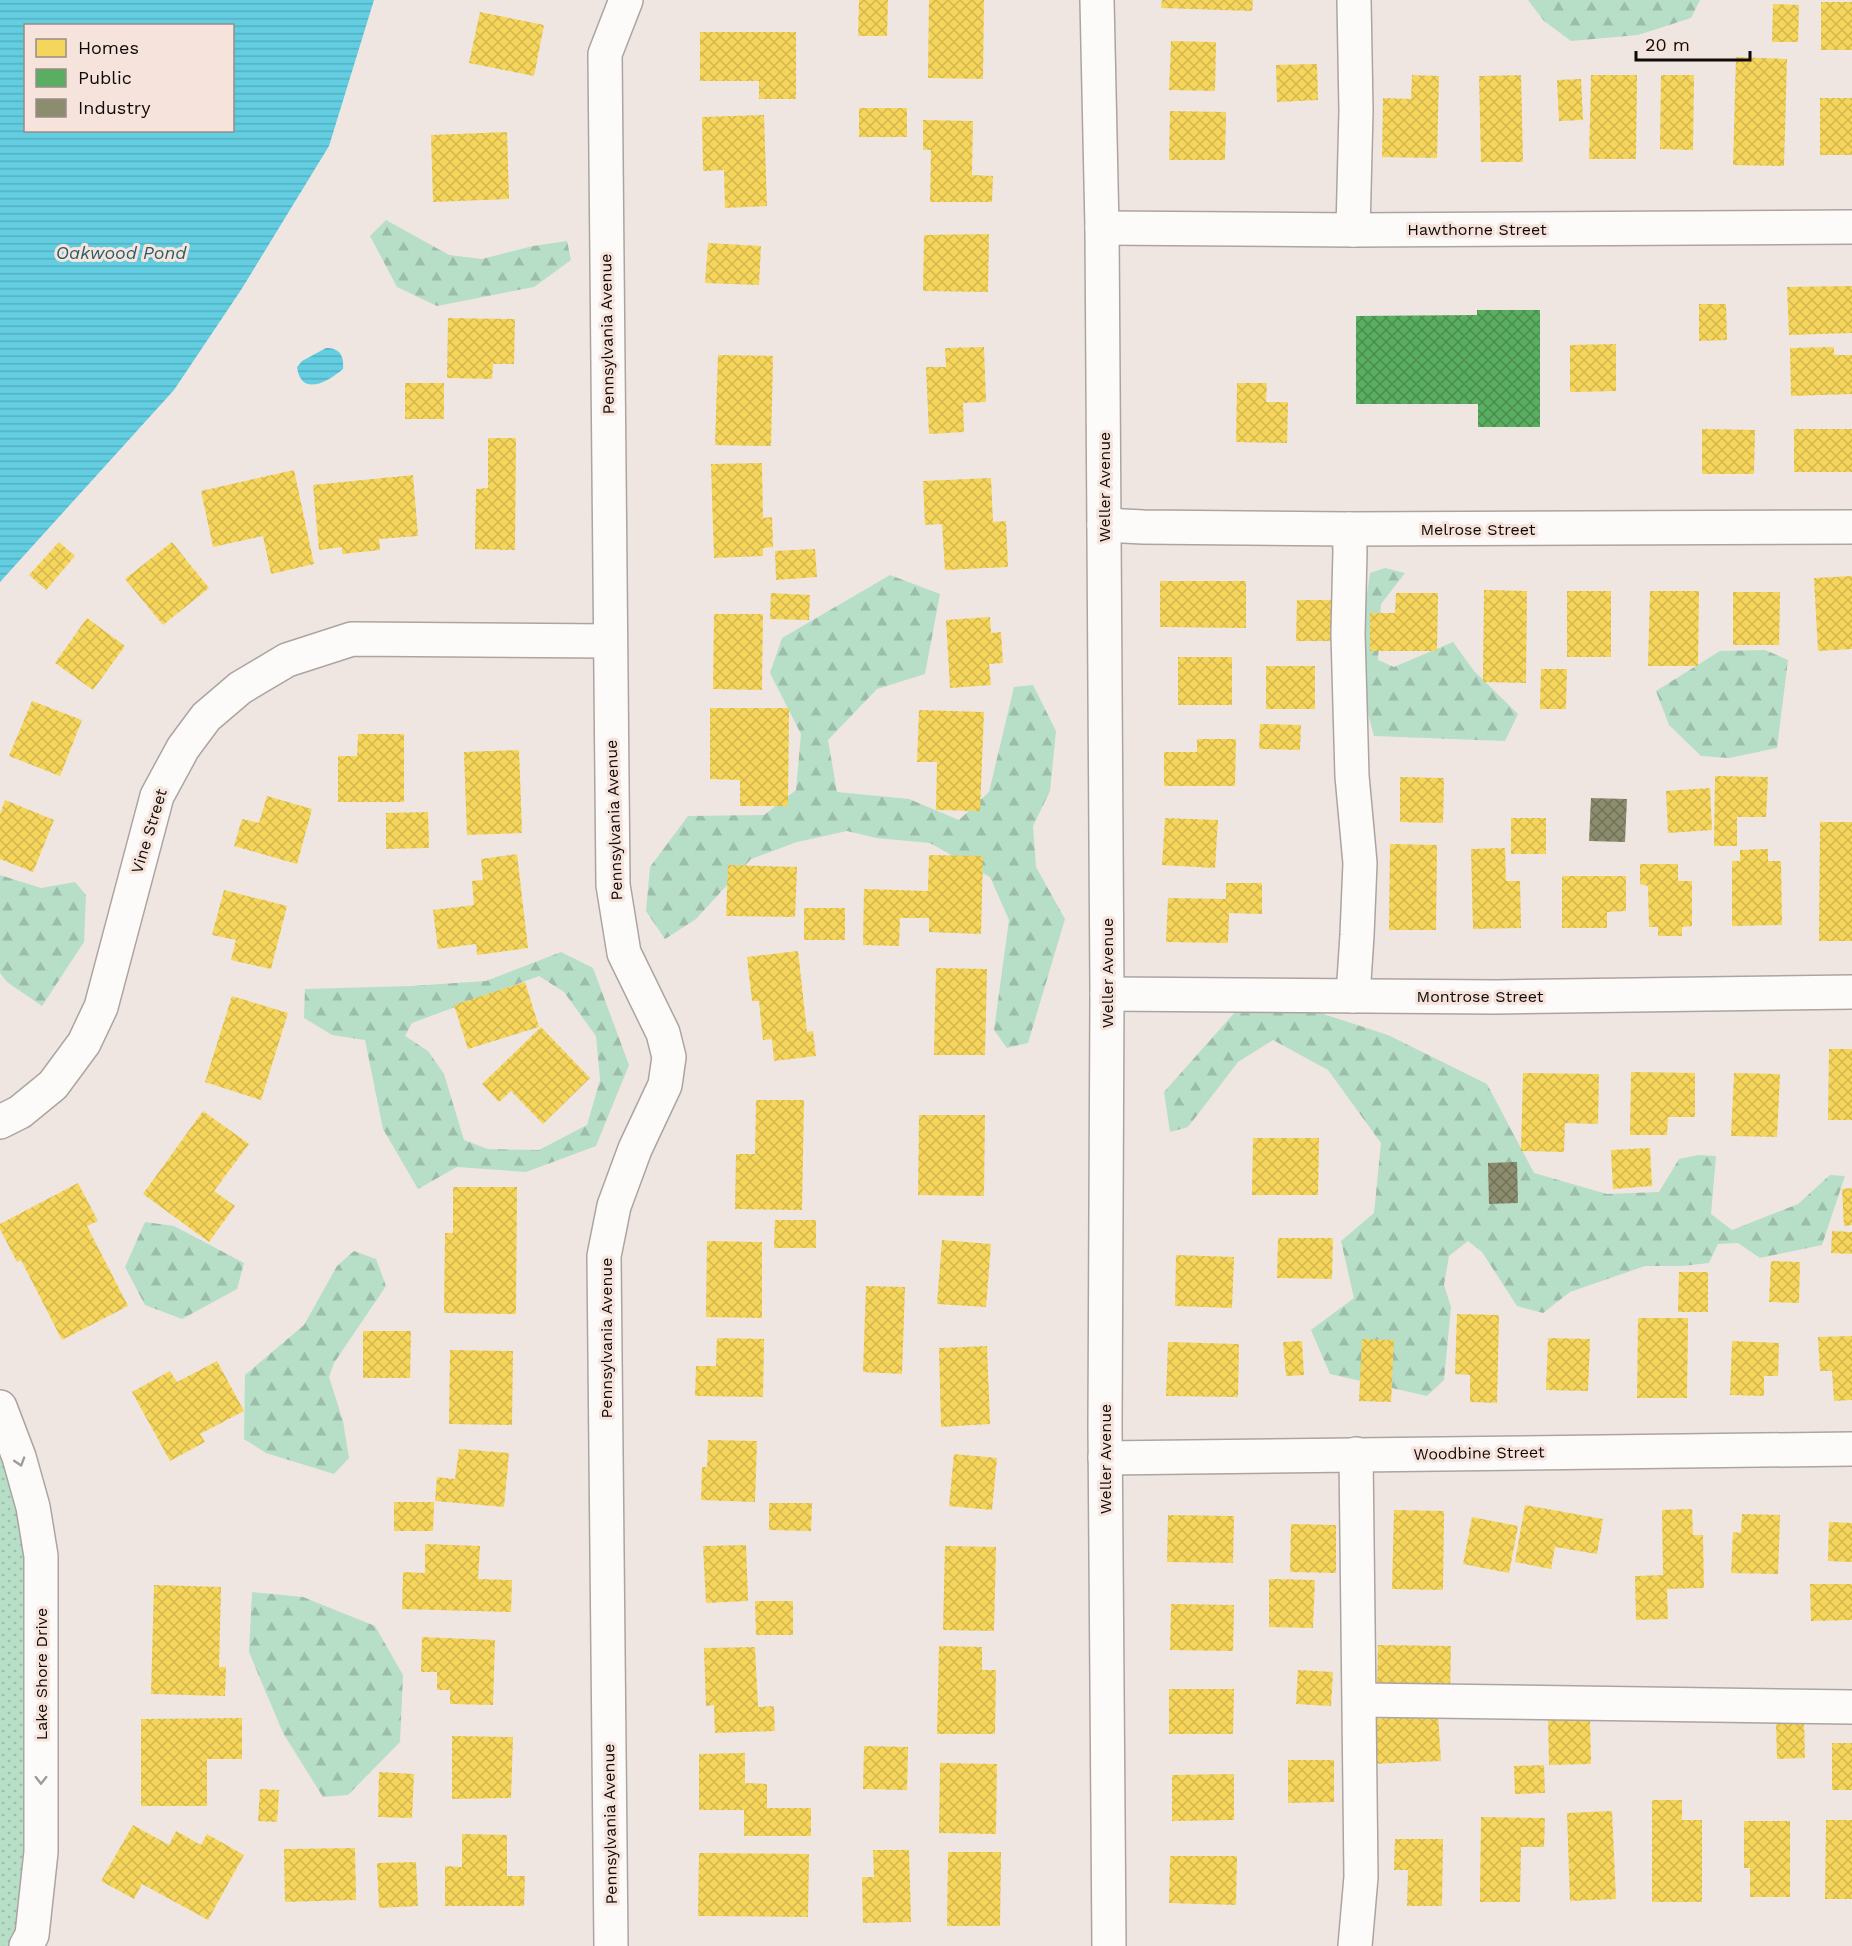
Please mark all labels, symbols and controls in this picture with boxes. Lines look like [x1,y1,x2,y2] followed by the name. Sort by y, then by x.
[24,24,234,132] legend
[1636,24,1750,62] scale bar
[1645,34,1690,55] text: 20 m
[78,37,139,58] text: Homes
[78,67,132,88] text: Public
[78,97,151,118] text: Industry
[1407,220,1547,239] street label: Hawthorne Street
[56,242,187,263] water label: Oakwood Pond
[596,253,618,415] street label: Pennsylvania Avenue
[1095,432,1114,542] street label: Weller Avenue
[1421,520,1536,539] street label: Melrose Street
[602,739,626,901] street label: Pennsylvania Avenue
[127,786,171,876] street label: Vine Street
[1098,918,1117,1028] street label: Weller Avenue
[1417,987,1544,1006] street label: Montrose Street
[597,1258,616,1418] street label: Pennsylvania Avenue
[1096,1404,1115,1514] street label: Weller Avenue
[1413,1442,1545,1464] street label: Woodbine Street
[13,1456,25,1467] one-way arrow
[32,1608,51,1740] street label: Lake Shore Drive
[599,1743,621,1905] street label: Pennsylvania Avenue
[35,1776,47,1785] one-way arrow

